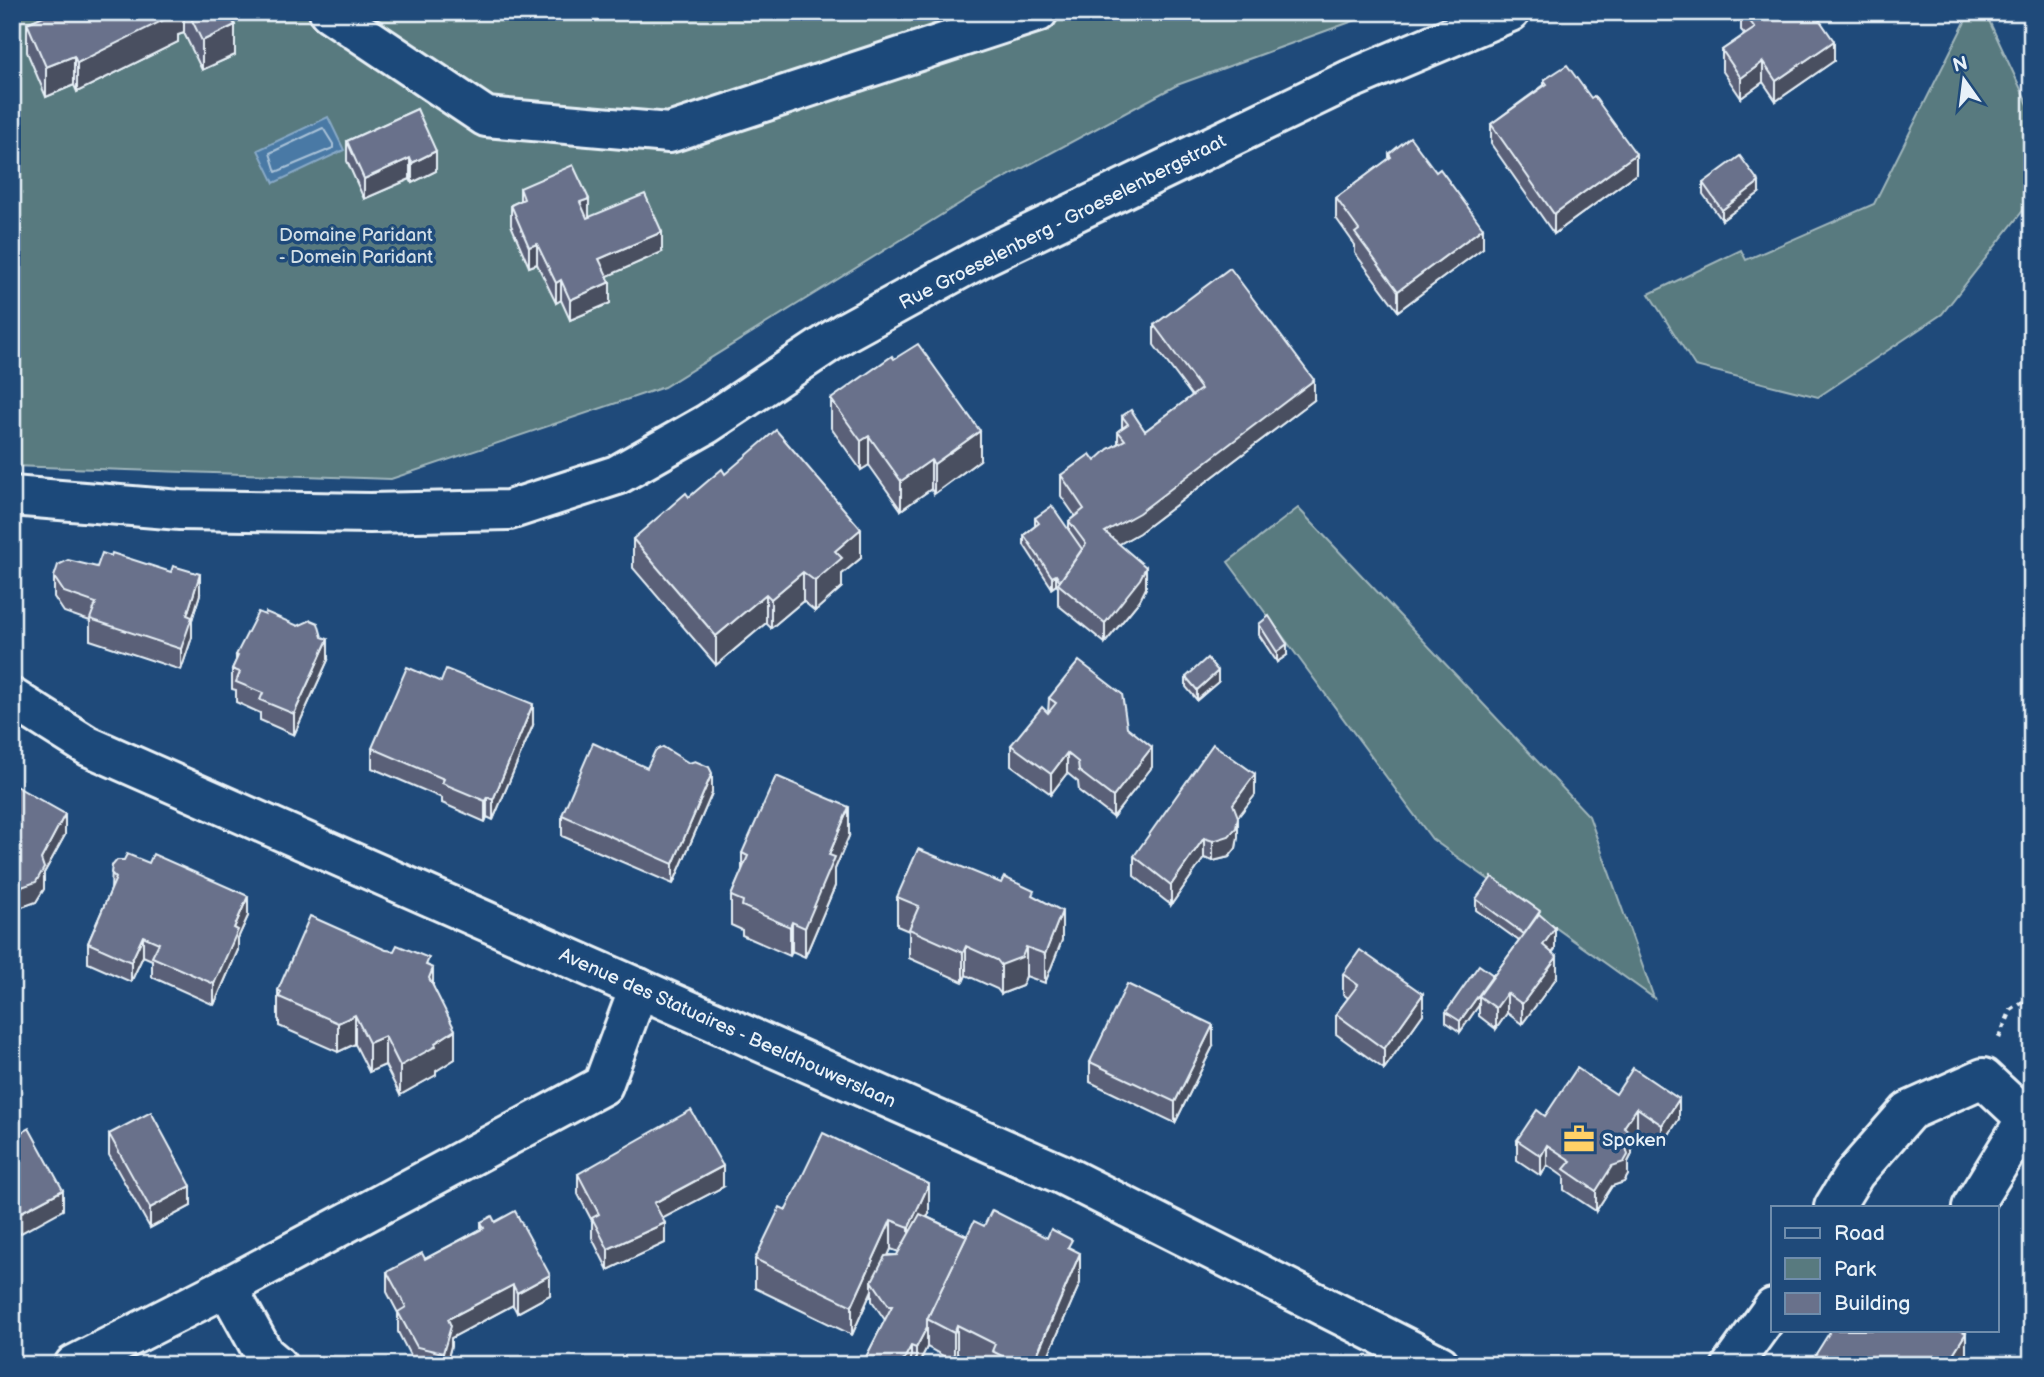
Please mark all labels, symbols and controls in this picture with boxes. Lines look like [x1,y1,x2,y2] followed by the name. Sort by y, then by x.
[1928,46,1998,116] north arrow
[1951,52,1970,78] text: N
[896,130,1230,315] street label: Rue Groeselenberg - Groeselenbergstraat
[279,224,433,269] park label: Domaine Paridant - Domein Paridant
[556,943,899,1113] street label: Avenue des Statuaires - Beeldhouwerslaan
[1562,1122,1596,1156] office icon: Spoken
[1602,1129,1666,1152] place label: Spoken
[1771,1206,1998,1332] legend
[1834,1221,1885,1246] text: Road
[1834,1257,1877,1282] text: Park
[1834,1291,1910,1316] text: Building

